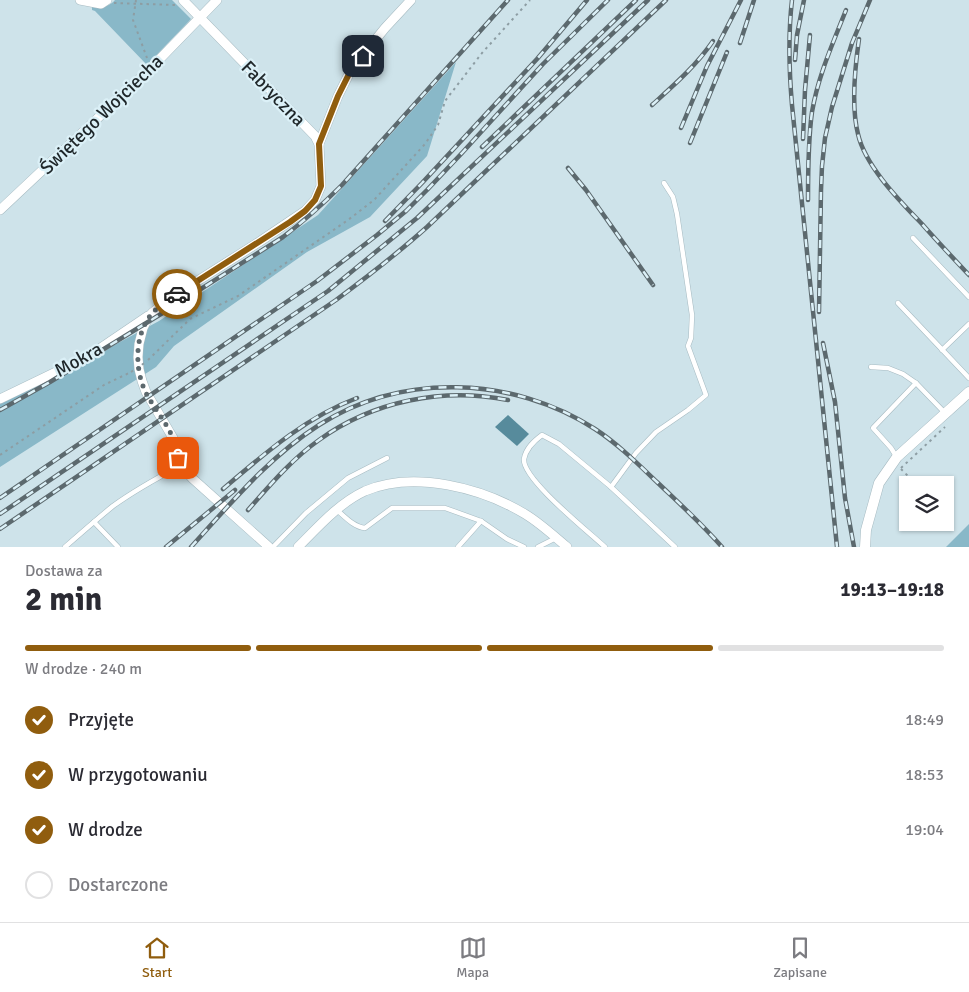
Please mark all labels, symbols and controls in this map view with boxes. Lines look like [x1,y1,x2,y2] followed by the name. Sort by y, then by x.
[342,35,384,77] pin
[349,42,377,70] icon: home
[35,50,168,180] street label: Świętego Wojciecha
[236,56,311,132] street label: Fabryczna
[152,269,202,319] courier
[163,280,191,308] icon: car
[50,337,107,383] street label: Mokra
[157,437,199,479] pin
[164,444,192,472] icon: bag
[899,476,954,531] map controls
[899,476,954,531] button: layers
[25,561,103,581] text: Dostawa za
[840,578,944,602] text: 19:13–19:18
[25,580,102,619] text: 2 min
[25,659,142,679] text: W drodze · 240 m
[25,706,53,734] icon: check
[68,708,134,732] text: Przyjęte
[905,710,944,730] text: 18:49
[25,761,53,789] icon: check
[68,763,208,787] text: W przygotowaniu
[905,765,944,785] text: 18:53
[25,816,53,844] icon: check
[68,818,143,842] text: W drodze
[905,820,944,840] text: 19:04
[68,873,168,897] text: Dostarczone
[142,934,172,981] tab: Start
[456,934,489,981] tab: Mapa
[773,934,827,981] tab: Zapisane

